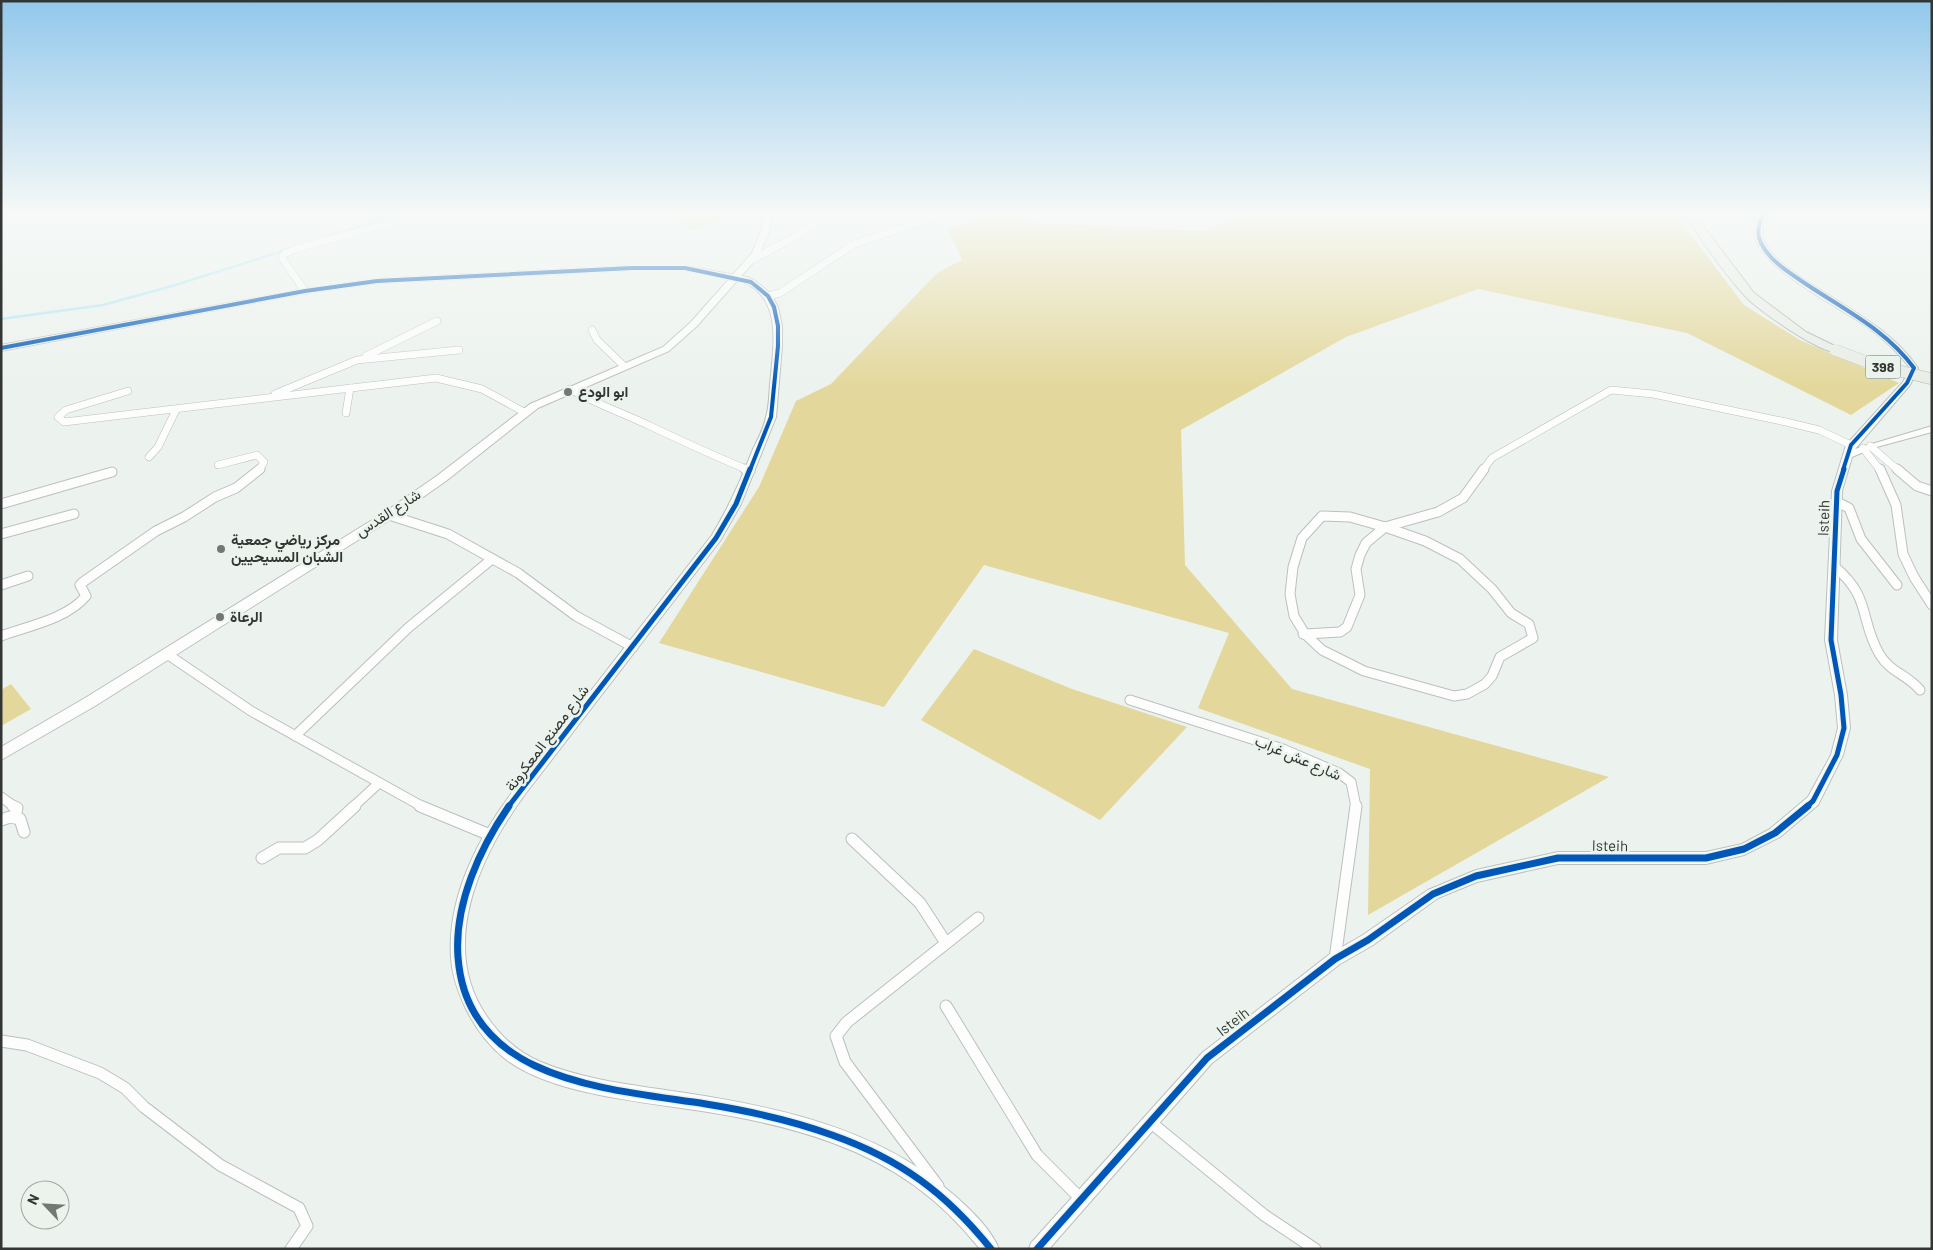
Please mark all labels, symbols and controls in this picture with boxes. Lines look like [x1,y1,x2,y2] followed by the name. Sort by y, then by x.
[1866,356,1900,378] road number: 398
[578,382,628,402] place label: ابو الودع
[562,386,574,398] marker: ابو الودع
[351,484,425,542] street label: شارع القدس
[1813,500,1833,536] street label: Isteih
[231,530,343,566] place label: مركز رياضي جمعية الشبان المسيحيين
[215,543,227,555] marker: مركز رياضي جمعية الشبان المسيحيين
[230,607,263,626] place label: الرعاة
[214,611,226,623] marker: الرعاة
[500,681,594,796] street label: شارع مصنع المعكرونة
[1251,731,1344,786] street label: شارع عش غراب
[1592,836,1628,854] street label: Isteih
[1213,1003,1252,1039] street label: Isteih
[20,1180,70,1230] north arrow
[23,1191,42,1207] text: N

